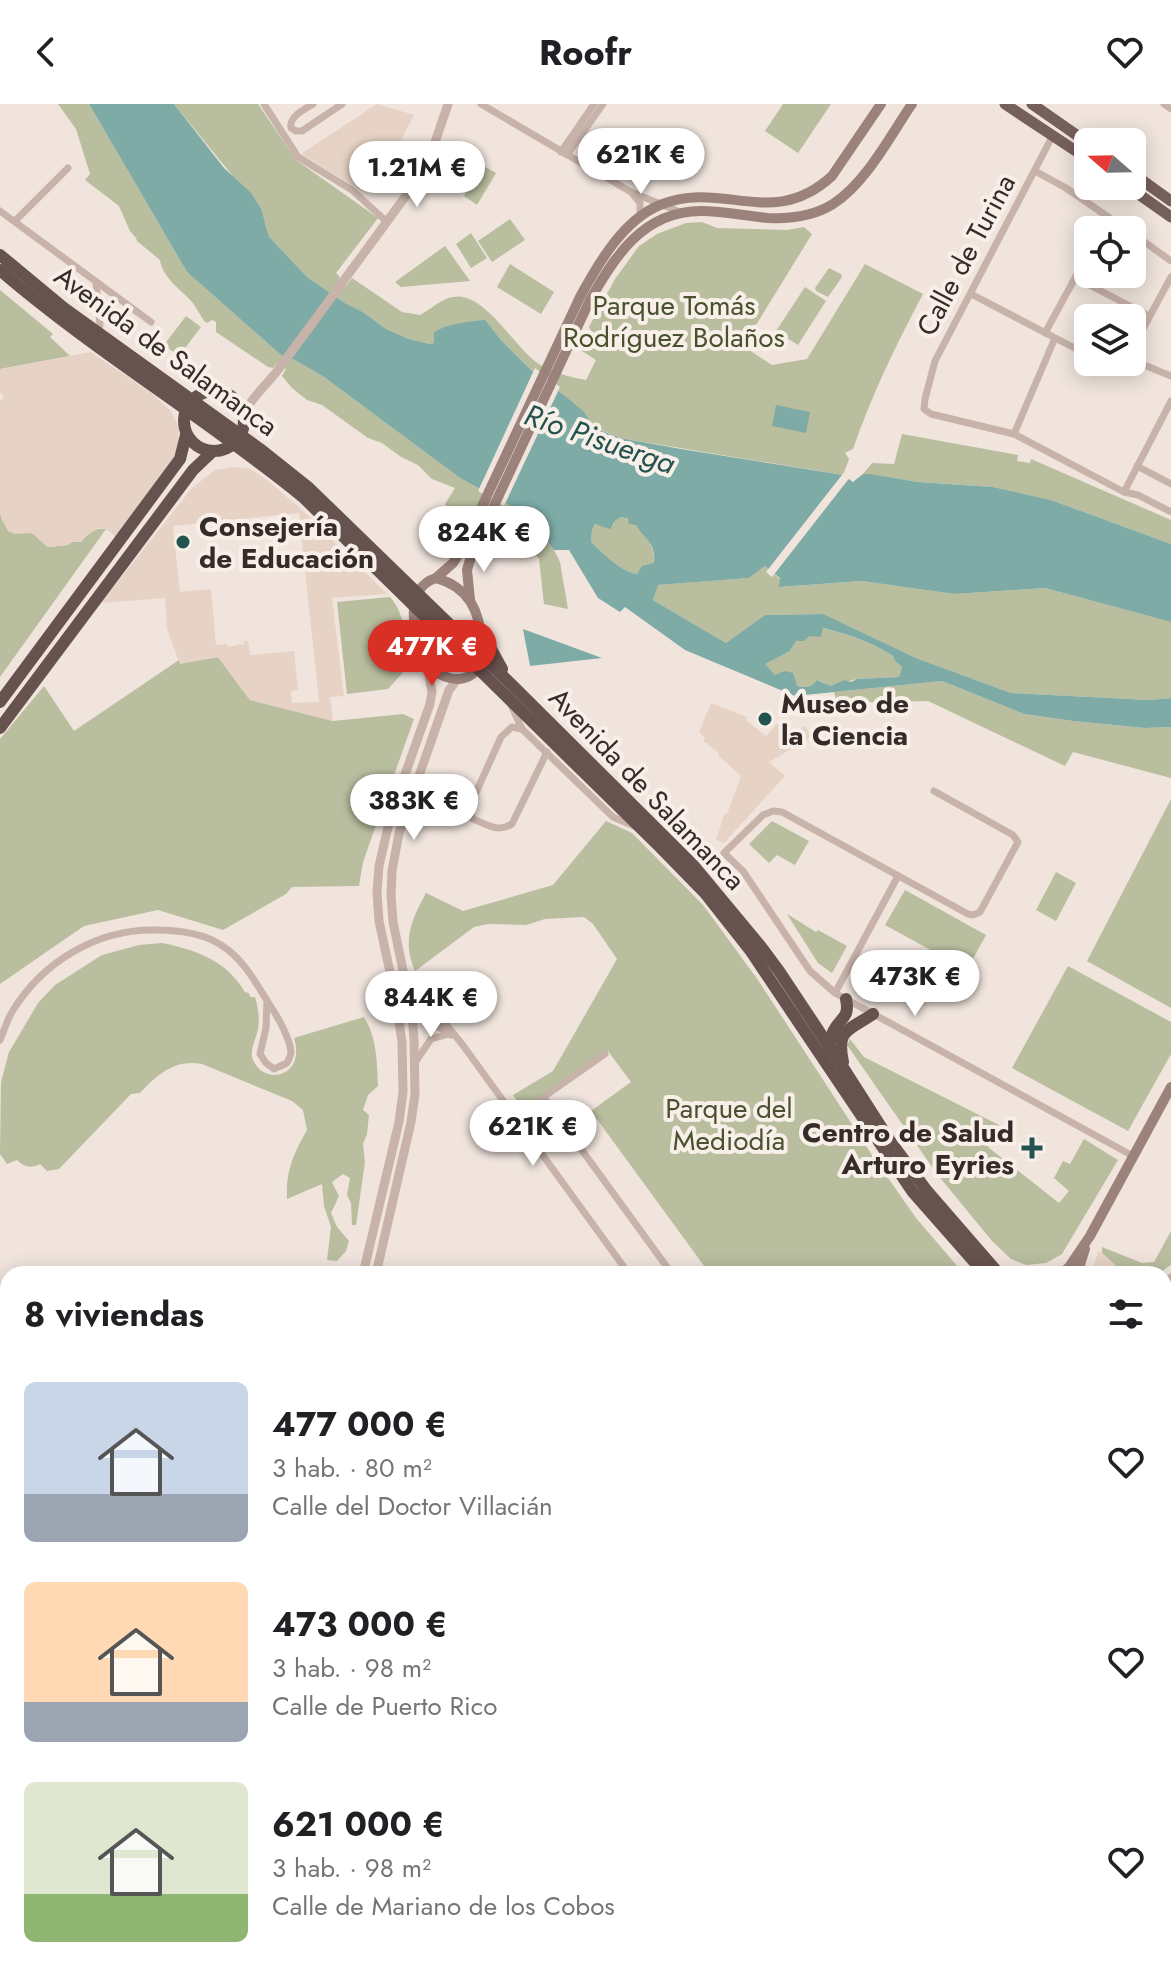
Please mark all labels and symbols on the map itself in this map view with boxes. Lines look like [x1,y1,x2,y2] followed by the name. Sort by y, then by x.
[576,128,706,196] pin: 621K €
[1074,128,1146,200] north arrow
[343,141,491,209] pin: 1.21M €
[906,167,1026,343] street label: Calle de Turina
[46,256,286,446] street label: Avenida de Salamanca
[563,285,785,358] park label: Parque Tomás Rodríguez Bolaños
[519,393,682,485] water label: Río Pisuerga
[199,506,374,579] place label: Consejería de Educación
[419,506,549,574] pin: 824K €
[174,533,192,551] marker: Consejería de Educación
[367,620,497,688] pin: 477K €
[539,679,755,899] street label: Avenida de Salamanca
[781,683,909,756] place label: Museo de la Ciencia
[756,710,774,728] marker: Museo de la Ciencia
[349,774,479,842] pin: 383K €
[850,950,980,1018] pin: 473K €
[366,971,496,1039] pin: 844K €
[665,1088,793,1161] park label: Parque del Mediodía
[468,1100,598,1168] pin: 621K €
[802,1112,1014,1185] place label: Centro de Salud Arturo Eyries
[1021,1137,1043,1159] marker: Centro de Salud Arturo Eyries

